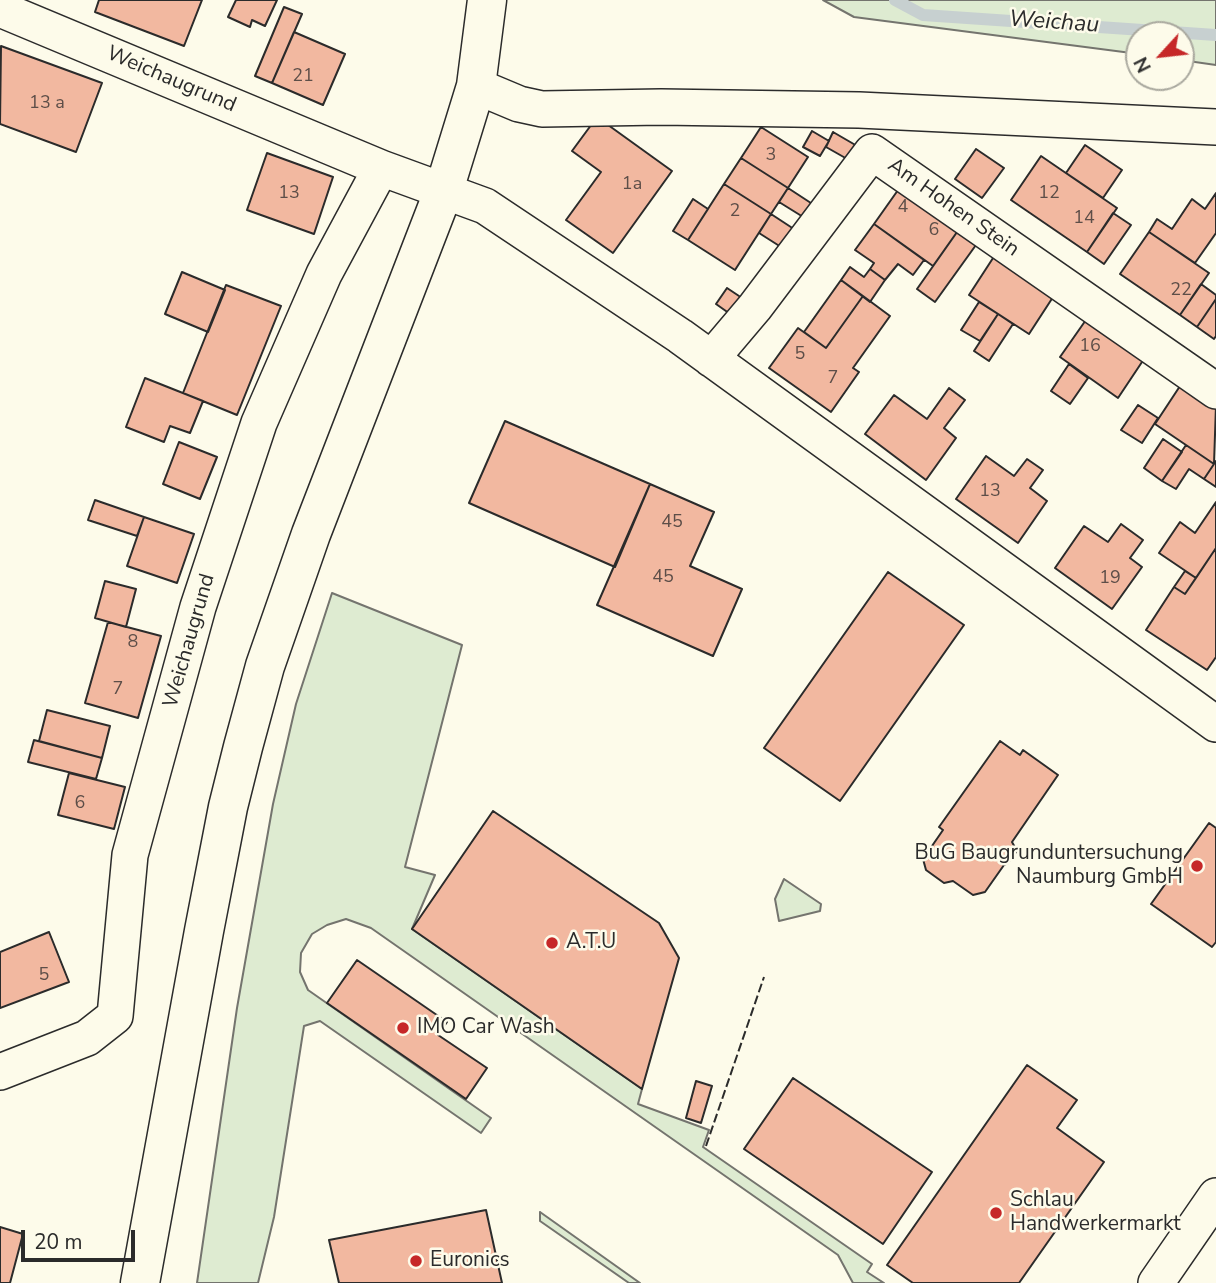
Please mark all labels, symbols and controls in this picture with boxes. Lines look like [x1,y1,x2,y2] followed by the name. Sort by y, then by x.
[1008,6,1100,40] water label: Weichau
[1125,21,1195,91] north arrow
[102,41,240,119] street label: Weichaugrund
[1128,52,1158,77] text: N
[292,66,314,88] house number: 21
[29,93,65,115] house number: 13 a
[766,145,776,167] house number: 3
[882,153,1024,263] street label: Am Hohen Stein
[622,174,642,196] house number: 1a
[278,183,300,205] house number: 13
[1038,183,1060,205] house number: 12
[898,197,908,219] house number: 4
[730,201,740,223] house number: 2
[1073,208,1095,230] house number: 14
[929,220,939,242] house number: 6
[1170,280,1192,302] house number: 22
[1079,336,1101,358] house number: 16
[795,344,805,366] house number: 5
[828,368,838,390] house number: 7
[979,481,1001,503] house number: 13
[661,512,683,534] house number: 45
[652,567,674,589] house number: 45
[1099,568,1121,590] house number: 19
[159,571,221,711] street label: Weichaugrund
[128,632,138,654] house number: 8
[113,679,123,701] house number: 7
[75,793,85,815] house number: 6
[914,841,1183,891] place label: BuG Baugrunduntersuchung Naumburg GmbH
[1189,858,1205,874] marker: BuG Baugrunduntersuchung Naumburg GmbH
[566,930,616,956] place label: A.T.U
[544,935,560,951] marker: A.T.U
[39,965,49,987] house number: 5
[417,1015,555,1041] place label: IMO Car Wash
[395,1020,411,1036] marker: IMO Car Wash
[1010,1188,1181,1238] place label: Schlau Handwerkermarkt
[988,1205,1004,1221] marker: Schlau Handwerkermarkt
[24,1216,138,1260] scale bar
[34,1228,83,1256] text: 20 m
[430,1248,510,1274] place label: Euronics
[408,1253,424,1269] marker: Euronics

